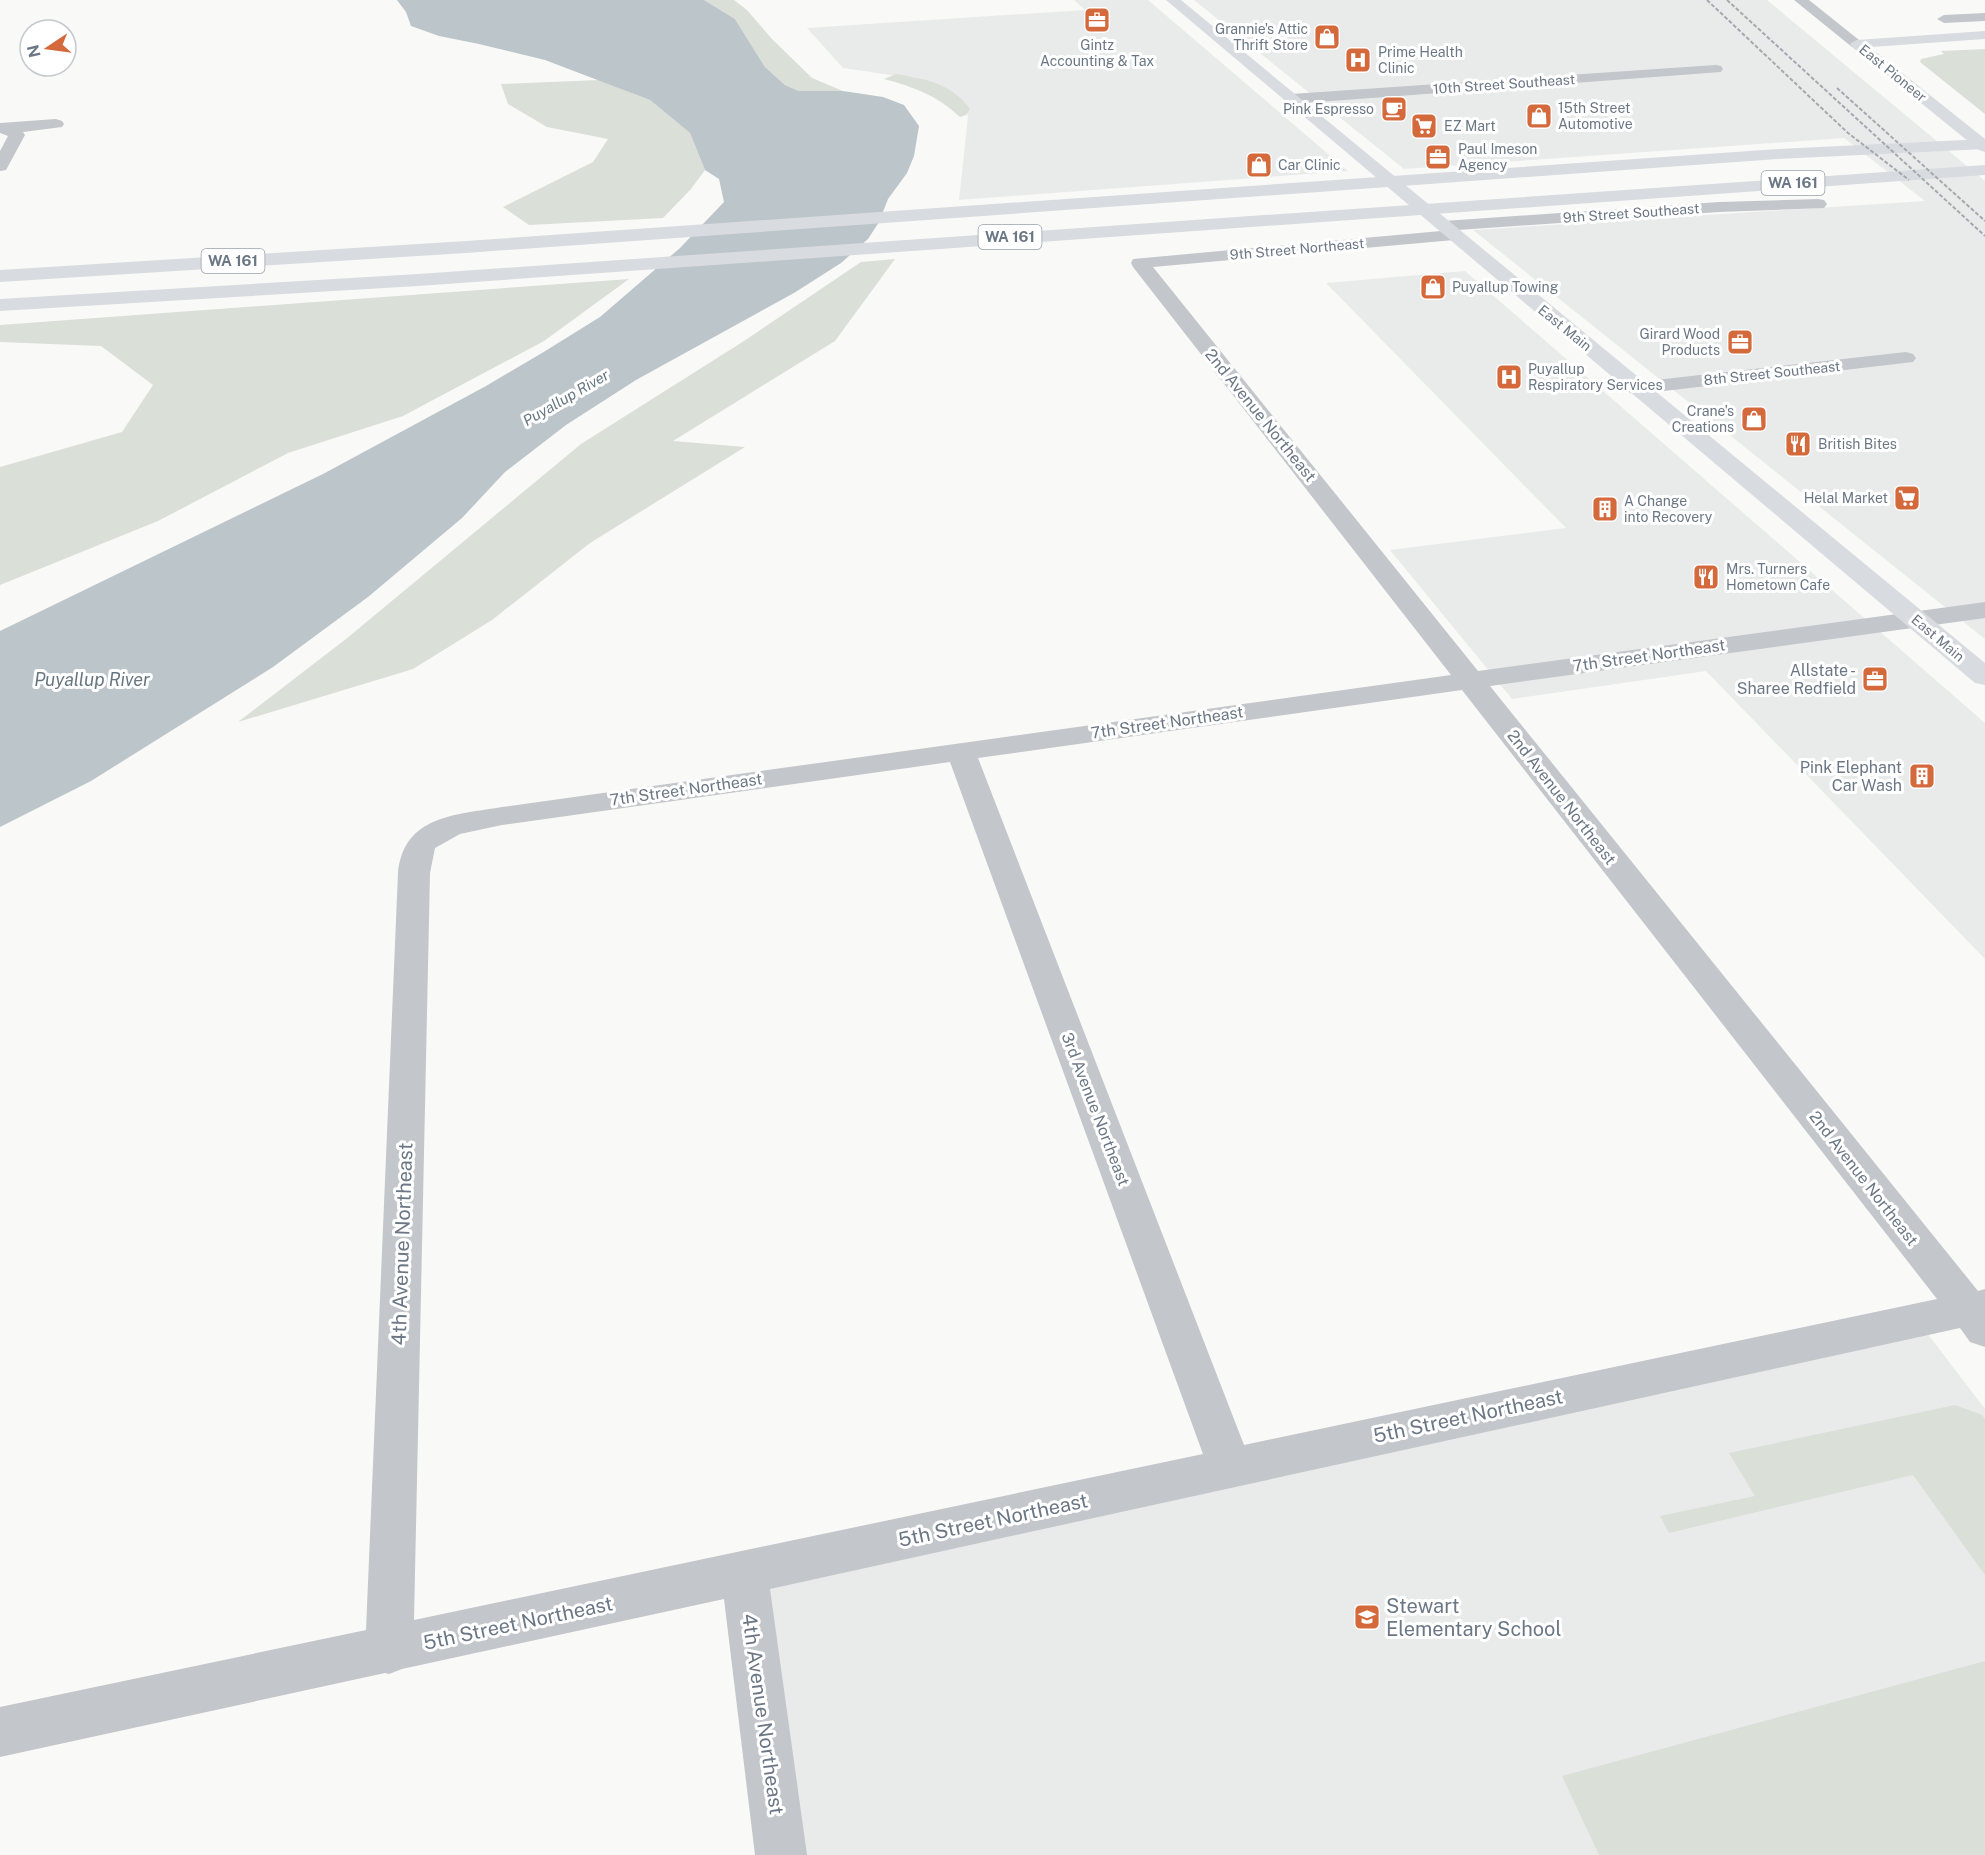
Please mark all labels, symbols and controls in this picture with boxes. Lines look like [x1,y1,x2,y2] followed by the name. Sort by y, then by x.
[1082,5,1112,35] office icon: Gintz Accounting & Tax
[18,18,78,78] north arrow
[1215,21,1308,53] place label: Grannie's Attic Thrift Store
[1312,22,1342,52] shop icon: Grannie's Attic Thrift Store
[1040,37,1154,69] place label: Gintz Accounting & Tax
[1856,41,1930,105] street label: East Pioneer
[23,43,45,59] text: N
[1378,44,1463,76] place label: Prime Health Clinic
[1343,45,1373,75] hospital icon: Prime Health Clinic
[1432,71,1576,97] street label: 10th Street Southeast
[1379,94,1409,124] cafe icon: Pink Espresso
[1558,100,1633,132] place label: 15th Street Automotive
[1283,101,1374,117] place label: Pink Espresso
[1524,101,1554,131] shop icon: 15th Street Automotive
[1409,111,1439,141] supermarket icon: EZ Mart
[1444,118,1496,134] place label: EZ Mart
[1458,141,1537,173] place label: Paul Imeson Agency
[1423,142,1453,172] office icon: Paul Imeson Agency
[1244,150,1274,180] shop icon: Car Clinic
[1278,157,1341,173] place label: Car Clinic
[1762,171,1824,195] road number: WA 161
[1562,200,1700,226] street label: 9th Street Southeast
[978,225,1042,249] road number: WA 161
[1229,235,1365,263] street label: 9th Street Northeast
[202,249,264,273] road number: WA 161
[1418,272,1448,302] shop icon: Puyallup Towing
[1452,279,1559,295] place label: Puyallup Towing
[1535,302,1595,354] street label: East Main
[1640,326,1720,358] place label: Girard Wood Products
[1725,327,1755,357] office icon: Girard Wood Products
[1201,345,1320,486] street label: 2nd Avenue Northeast
[1703,358,1841,388] street label: 8th Street Southeast
[1528,361,1662,393] place label: Puyallup Respiratory Services
[1494,362,1524,392] hospital icon: Puyallup Respiratory Services
[520,366,612,429] water label: Puyallup River
[1672,403,1734,435] place label: Crane's Creations
[1739,404,1769,434] shop icon: Crane's Creations
[1783,429,1813,459] restaurant icon: British Bites
[1818,436,1897,452] place label: British Bites
[1892,483,1922,513] supermarket icon: Helal Market
[1804,490,1888,506] place label: Helal Market
[1624,493,1713,525] place label: A Change into Recovery
[1590,494,1620,524] building icon: A Change into Recovery
[1726,561,1830,593] place label: Mrs. Turners Hometown Cafe
[1691,562,1721,592] restaurant icon: Mrs. Turners Hometown Cafe
[1908,611,1968,665] street label: East Main
[1572,635,1727,676] street label: 7th Street Northeast
[1737,661,1856,698] place label: Allstate - Sharee Redfield
[1860,664,1890,694] office icon: Allstate - Sharee Redfield
[34,669,150,690] water label: Puyallup River
[1090,702,1245,743] street label: 7th Street Northeast
[1503,726,1620,868] street label: 2nd Avenue Northeast
[1800,758,1902,795] place label: Pink Elephant Car Wash
[1907,761,1937,791] building icon: Pink Elephant Car Wash
[609,769,764,810] street label: 7th Street Northeast
[1058,1030,1134,1189] street label: 3rd Avenue Northeast
[1805,1107,1922,1249] street label: 2nd Avenue Northeast
[386,1142,418,1346] street label: 4th Avenue Northeast
[1371,1384,1565,1448] street label: 5th Street Northeast
[896,1488,1090,1552] street label: 5th Street Northeast
[421,1591,615,1655] street label: 5th Street Northeast
[1386,1594,1561,1641] place label: Stewart Elementary School
[1352,1602,1382,1632] school or university icon: Stewart Elementary School
[737,1612,789,1816] street label: 4th Avenue Northeast

